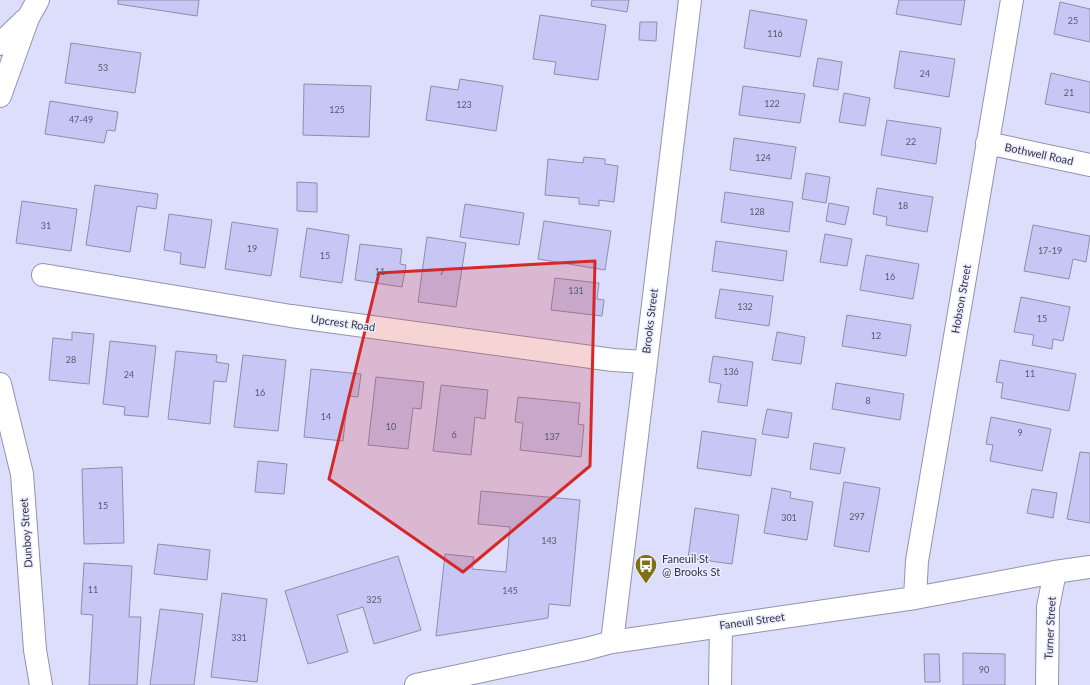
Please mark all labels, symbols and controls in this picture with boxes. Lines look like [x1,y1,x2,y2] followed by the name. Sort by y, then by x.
[1068,15,1078,26] house number: 25
[767,28,783,39] house number: 116
[98,62,108,73] house number: 53
[920,68,930,79] house number: 24
[1064,87,1074,98] house number: 21
[764,98,780,109] house number: 122
[456,99,472,110] house number: 123
[329,104,345,115] house number: 125
[69,114,93,125] house number: 47-49
[906,136,916,147] house number: 22
[1004,140,1075,167] street label: Bothwell Road
[755,152,771,163] house number: 124
[898,200,908,211] house number: 18
[749,206,765,217] house number: 128
[41,220,51,231] house number: 31
[247,243,257,254] house number: 19
[1038,245,1062,256] house number: 17-19
[320,250,330,261] house number: 15
[948,263,973,334] street label: Hobson Street
[375,266,385,277] house number: 11
[439,266,445,277] house number: 7
[885,271,895,282] house number: 16
[568,285,584,296] house number: 131
[639,288,660,354] street label: Brooks Street
[737,301,753,312] house number: 132
[310,312,376,333] street label: Upcrest Road
[1037,313,1047,324] house number: 15
[871,330,881,341] house number: 12
[66,354,76,365] house number: 28
[723,366,739,377] house number: 136
[1025,368,1035,379] house number: 11
[124,369,134,380] house number: 24
[255,387,265,398] house number: 16
[865,395,871,406] house number: 8
[321,411,331,422] house number: 14
[386,421,396,432] house number: 10
[1017,427,1023,438] house number: 9
[451,429,457,440] house number: 6
[544,431,560,442] house number: 137
[17,498,34,568] street label: Dunboy Street
[98,500,108,511] house number: 15
[849,511,865,522] house number: 297
[781,512,797,523] house number: 301
[541,535,557,546] house number: 143
[633,552,659,585] bus stop icon: Faneuil St @ Brooks St
[662,552,720,578] place label: Faneuil St @ Brooks St
[88,584,98,595] house number: 11
[502,585,518,596] house number: 145
[366,594,382,605] house number: 325
[1041,596,1058,660] street label: Turner Street
[718,609,786,632] street label: Faneuil Street
[231,632,247,643] house number: 331
[979,664,989,675] house number: 90

